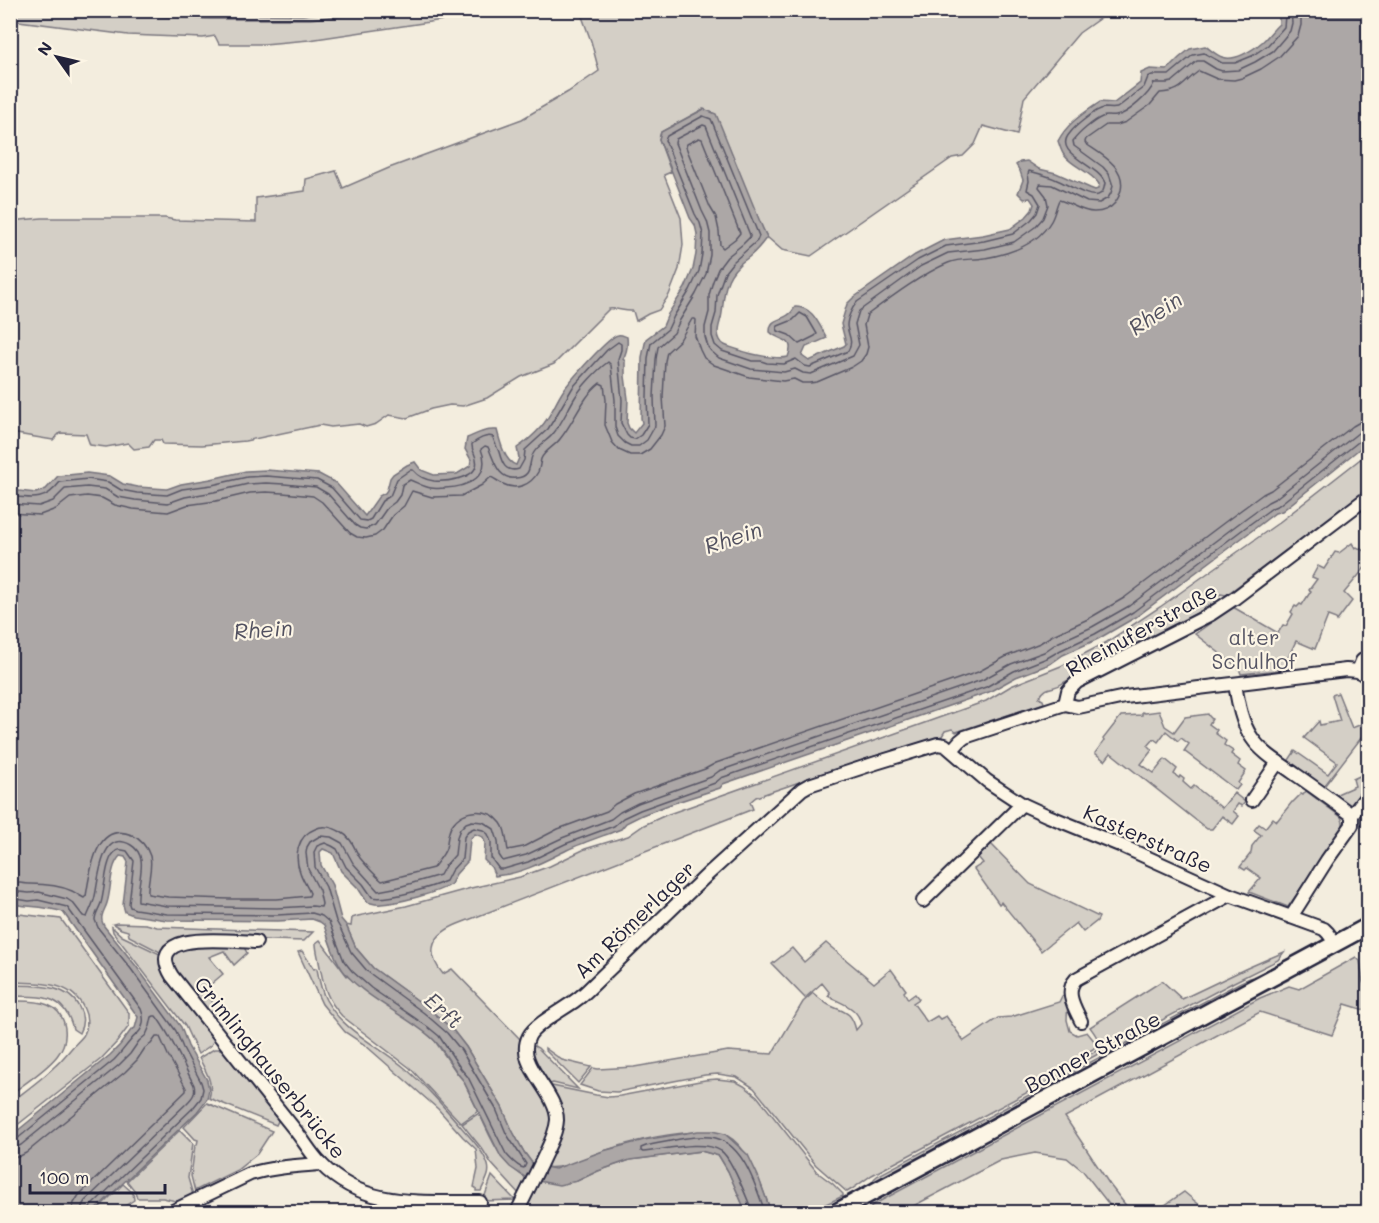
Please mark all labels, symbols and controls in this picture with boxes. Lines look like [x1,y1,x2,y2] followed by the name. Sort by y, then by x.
[27,27,87,87] north arrow
[32,37,56,59] text: N
[1122,284,1188,342] water label: Rhein
[700,514,766,560] water label: Rhein
[1061,576,1221,682] street label: Rheinuferstraße
[233,612,293,646] water label: Rhein
[1211,623,1297,674] park label: alter Schulhof
[1079,798,1217,878] street label: Kasterstraße
[568,854,700,984] street label: Am Römerlager
[189,970,353,1164] street label: Grimlinghauserbrücke
[419,985,469,1035] water label: Erft
[1019,1004,1165,1098] street label: Bonner Straße
[30,1157,165,1195] scale bar
[39,1165,89,1189] text: 100 m

